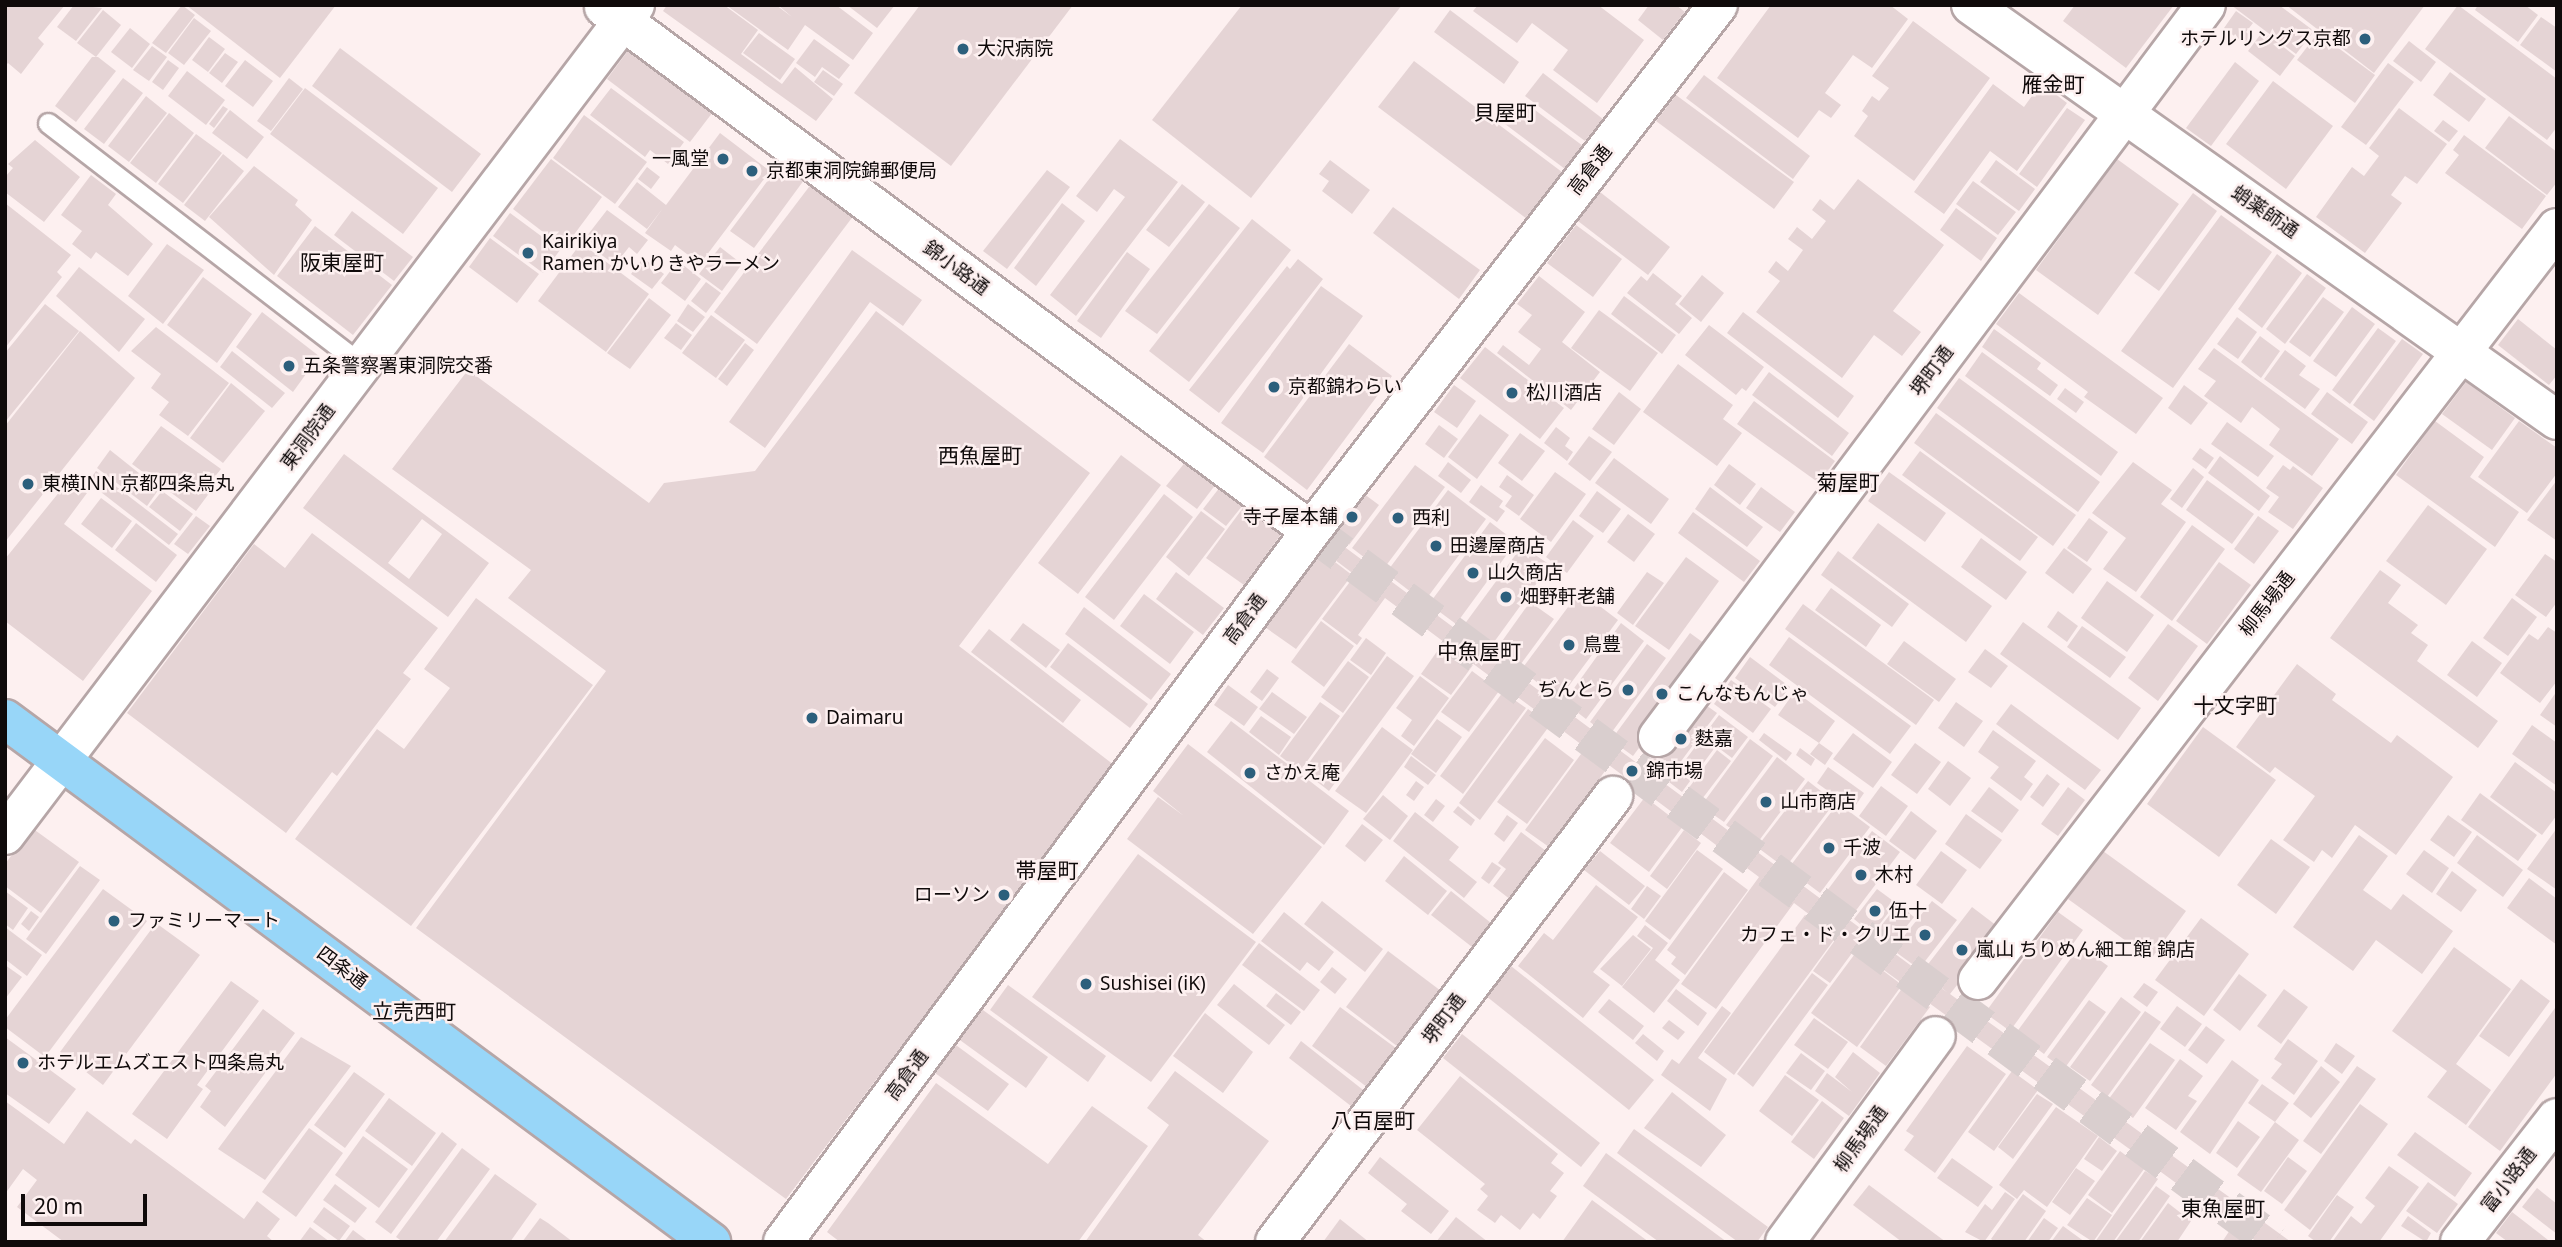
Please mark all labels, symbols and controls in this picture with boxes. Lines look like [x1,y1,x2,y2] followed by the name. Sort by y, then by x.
[2180,28,2351,50] place label: ホテルリングス京都
[2357,31,2373,47] marker: ホテルリングス京都
[977,38,1053,60] place label: 大沢病院
[955,41,971,57] marker: 大沢病院
[2022,71,2084,97] district label: 雁金町
[1474,99,1536,125] district label: 貝屋町
[1563,141,1617,199] street label: 高倉通
[652,148,709,170] place label: 一風堂
[715,151,731,167] marker: 一風堂
[766,160,937,182] place label: 京都東洞院錦郵便局
[744,163,760,179] marker: 京都東洞院錦郵便局
[2227,181,2303,243] street label: 蛸薬師通
[542,231,781,275] place label: Kairikiya Ramen かいりきやラーメン
[919,236,993,300] street label: 錦小路通
[520,245,536,261] marker: Kairikiya Ramen かいりきやラーメン
[300,249,384,275] district label: 阪東屋町
[1906,341,1958,401] street label: 堺町通
[303,355,493,377] place label: 五条警察署東洞院交番
[281,358,297,374] marker: 五条警察署東洞院交番
[1288,376,1402,398] place label: 京都錦わらい
[1266,379,1282,395] marker: 京都錦わらい
[1526,382,1602,404] place label: 松川酒店
[1504,385,1520,401] marker: 松川酒店
[276,400,340,474] street label: 東洞院通
[938,442,1022,468] district label: 西魚屋町
[1817,469,1879,495] district label: 菊屋町
[42,473,234,495] place label: 東横INN 京都四条烏丸
[20,476,36,492] marker: 東横INN 京都四条烏丸
[1243,506,1338,528] place label: 寺子屋本舗
[1412,507,1450,529] place label: 西利
[1344,509,1360,525] marker: 寺子屋本舗
[1390,510,1406,526] marker: 西利
[1450,535,1545,557] place label: 田邊屋商店
[1428,538,1444,554] marker: 田邊屋商店
[1487,562,1563,584] place label: 山久商店
[1465,565,1481,581] marker: 山久商店
[2235,567,2299,641] street label: 柳馬場通
[1520,586,1615,608] place label: 畑野軒老舗
[1219,589,1271,649] street label: 高倉通
[1498,589,1514,605] marker: 畑野軒老舗
[1583,634,1621,656] place label: 鳥豊
[1561,637,1577,653] marker: 鳥豊
[1437,638,1521,664] district label: 中魚屋町
[1538,679,1614,701] place label: ぢんとら
[1620,682,1636,698] marker: ぢんとら
[1676,683,1809,705] place label: こんなもんじゃ
[1654,686,1670,702] marker: こんなもんじゃ
[2193,692,2277,718] district label: 十文字町
[826,707,903,729] place label: Daimaru
[804,710,820,726] marker: Daimaru
[1695,728,1733,750] place label: 麩嘉
[1673,731,1689,747] marker: 麩嘉
[1646,760,1703,782] place label: 錦市場
[1264,762,1340,784] place label: さかえ庵
[1624,763,1640,779] marker: 錦市場
[1242,765,1258,781] marker: さかえ庵
[1780,791,1856,813] place label: 山市商店
[1758,794,1774,810] marker: 山市商店
[1843,837,1881,859] place label: 千波
[1821,840,1837,856] marker: 千波
[1016,857,1078,883] district label: 帯屋町
[1875,864,1913,886] place label: 木村
[1853,867,1869,883] marker: 木村
[914,884,990,906] place label: ローソン
[996,887,1012,903] marker: ローソン
[1889,900,1927,922] place label: 伍十
[1867,903,1883,919] marker: 伍十
[128,910,280,932] place label: ファミリーマート
[106,913,122,929] marker: ファミリーマート
[1740,924,1911,946] place label: カフェ・ド・クリエ
[1917,927,1933,943] marker: カフェ・ド・クリエ
[1976,939,2195,961] place label: 嵐山 ちりめん細工館 錦店
[312,942,372,994] street label: 四条通
[1954,942,1970,958] marker: 嵐山 ちりめん細工館 錦店
[1100,973,1206,995] place label: Sushisei (iK)
[1078,976,1094,992] marker: Sushisei (iK)
[1418,989,1470,1049] street label: 堺町通
[372,998,456,1024] district label: 立売西町
[881,1045,933,1105] street label: 高倉通
[37,1052,284,1074] place label: ホテルエムズエスト四条烏丸
[15,1055,31,1071] marker: ホテルエムズエスト四条烏丸
[1829,1102,1893,1176] street label: 柳馬場通
[1331,1107,1415,1133] district label: 八百屋町
[2477,1143,2541,1217] street label: 富小路通
[24,1180,150,1224] scale bar
[34,1192,83,1220] text: 20 m
[2181,1195,2265,1221] district label: 東魚屋町

